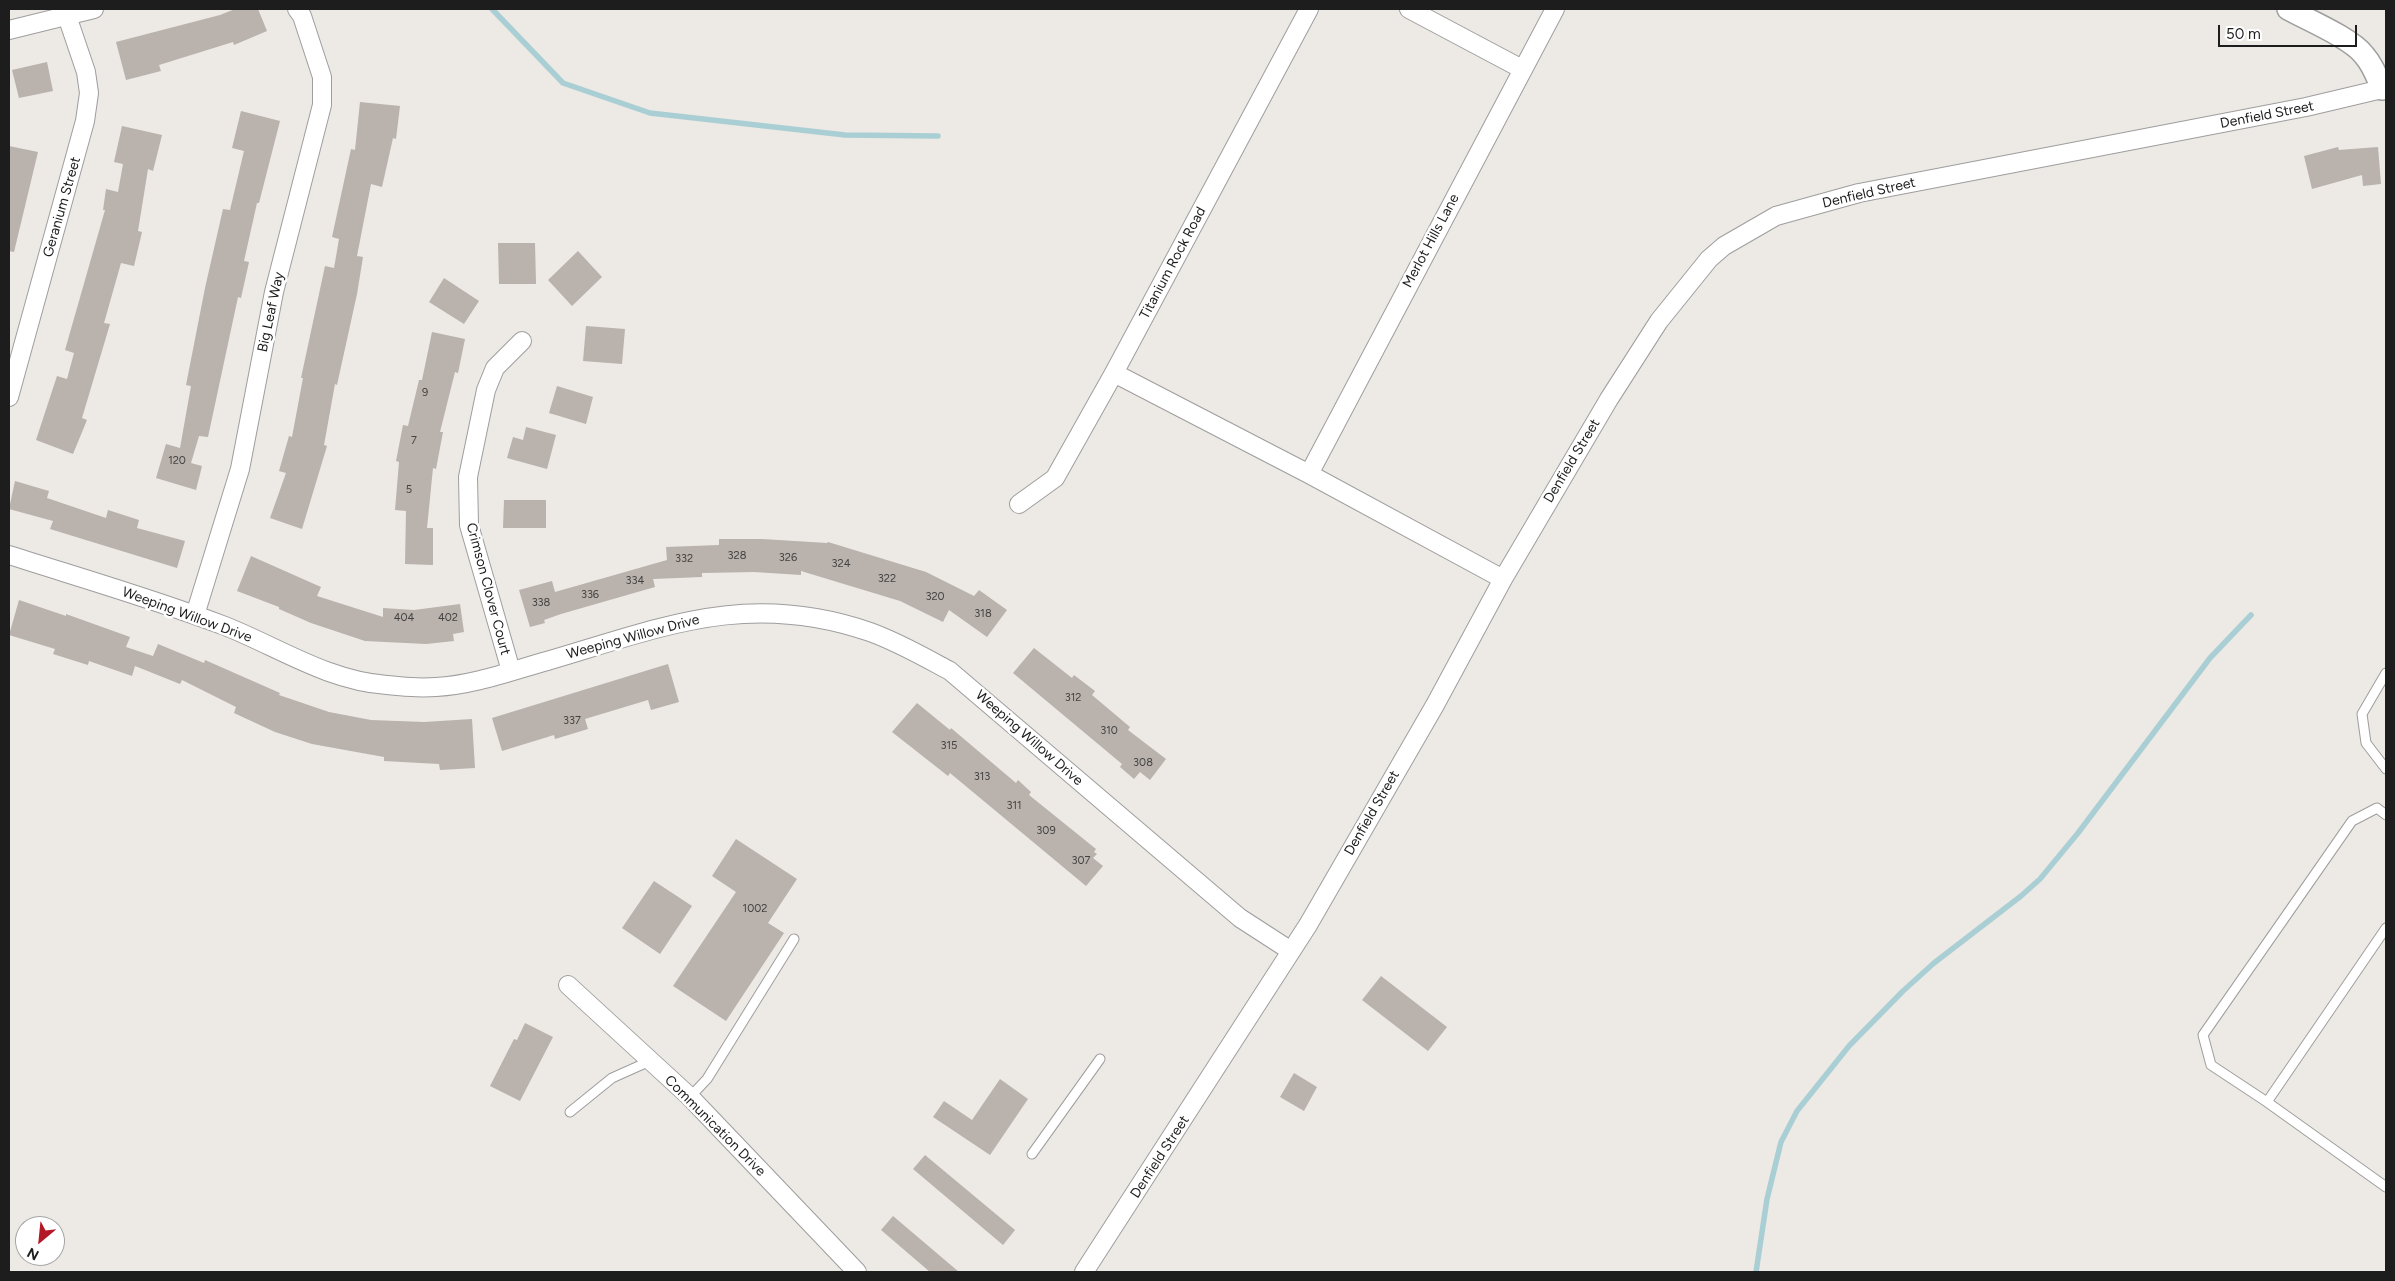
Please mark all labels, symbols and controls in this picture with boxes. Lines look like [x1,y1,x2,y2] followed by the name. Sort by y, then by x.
[2220,15,2359,47] scale bar
[2226,25,2261,43] text: 50 m
[2219,98,2315,132] street label: Denfield Street
[40,155,84,259] street label: Geranium Street
[1821,174,1917,212] street label: Denfield Street
[1399,191,1463,291] street label: Merlot Hills Lane
[1136,204,1210,322] street label: Titanium Rock Road
[254,270,288,354] street label: Big Leaf Way
[422,386,428,400] house number: 9
[1540,416,1604,506] street label: Denfield Street
[411,434,417,448] house number: 7
[168,454,186,468] house number: 120
[406,483,412,497] house number: 5
[462,521,514,657] street label: Crimson Clover Court
[728,549,746,563] house number: 328
[779,551,797,565] house number: 326
[675,552,693,566] house number: 332
[832,557,850,571] house number: 324
[878,572,896,586] house number: 322
[626,574,644,588] house number: 334
[120,584,254,646] street label: Weeping Willow Drive
[581,588,599,602] house number: 336
[925,590,945,604] house number: 320
[532,596,550,610] house number: 338
[974,607,992,621] house number: 318
[394,611,414,625] house number: 404
[438,611,458,625] house number: 402
[565,611,701,663] street label: Weeping Willow Drive
[972,687,1086,789] street label: Weeping Willow Drive
[1065,691,1081,705] house number: 312
[563,714,581,728] house number: 337
[1100,724,1118,738] house number: 310
[941,739,957,753] house number: 315
[1133,756,1153,770] house number: 308
[1341,768,1403,858] street label: Denfield Street
[974,770,990,784] house number: 313
[1006,799,1022,813] house number: 311
[1036,824,1056,838] house number: 309
[1072,854,1090,868] house number: 307
[743,902,767,916] house number: 1002
[661,1072,769,1180] street label: Communication Drive
[1127,1113,1193,1201] street label: Denfield Street
[15,1216,65,1266] north arrow
[24,1244,42,1264] text: N

